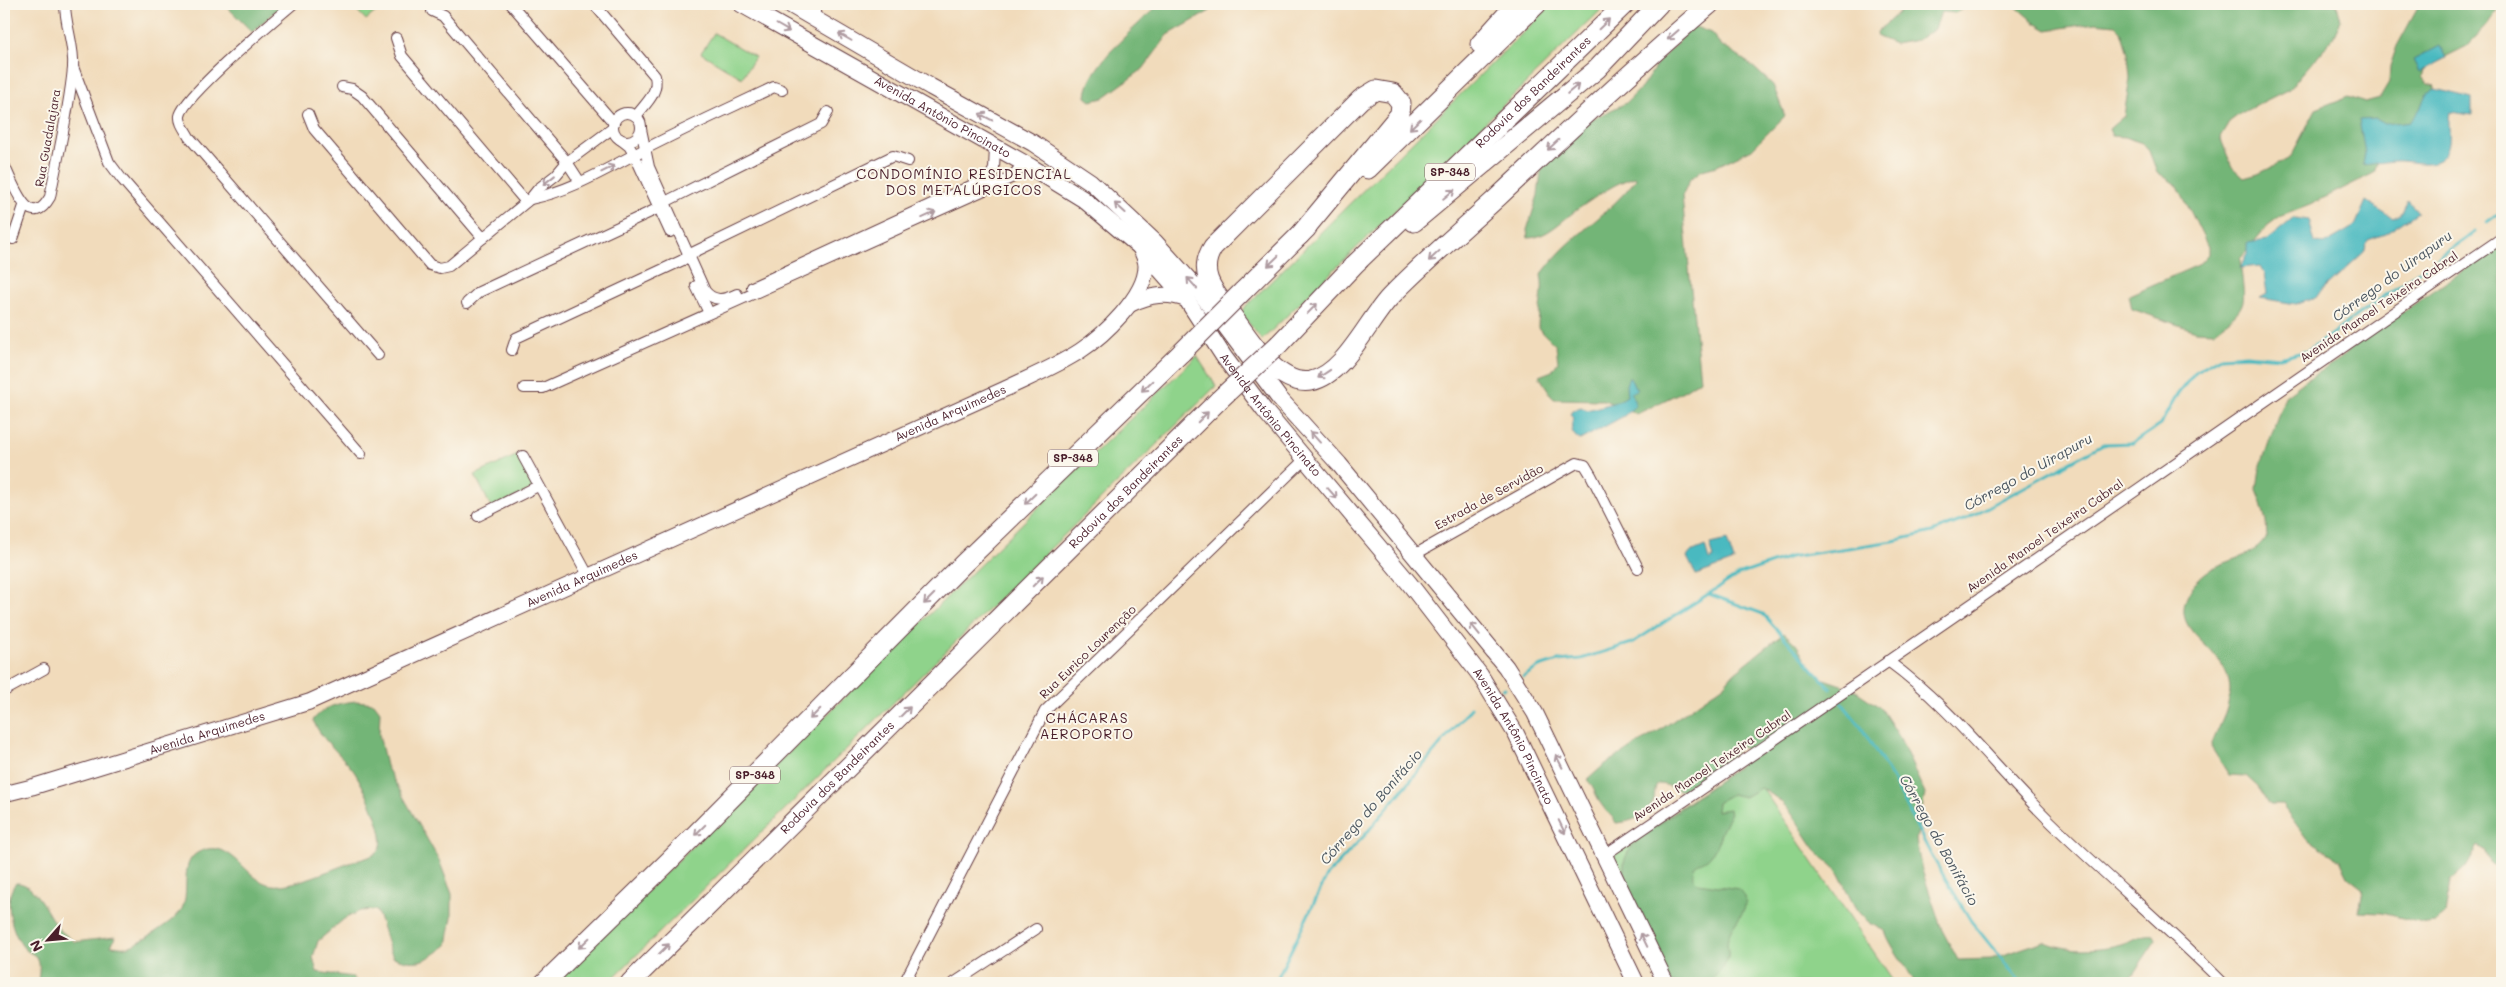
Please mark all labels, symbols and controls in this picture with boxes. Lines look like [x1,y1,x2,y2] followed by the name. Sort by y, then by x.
[1598,18,1610,30] one-way arrow
[776,23,791,33] one-way arrow
[1667,30,1680,41] one-way arrow
[838,31,852,41] one-way arrow
[1472,32,1594,151] street label: Rodovia dos Bandeirantes
[872,72,1014,161] street label: Avenida Antônio Pincinato
[1567,83,1580,95] one-way arrow
[31,88,63,188] street label: Rua Guadalajara
[979,112,994,121] one-way arrow
[1408,118,1421,130] one-way arrow
[1547,139,1559,151] one-way arrow
[1425,163,1475,180] road number: SP-348
[600,164,615,173] one-way arrow
[856,164,1072,199] district label: CONDOMÍNIO RESIDENCIAL DOS METALÚRGICOS
[543,175,556,186] one-way arrow
[1443,188,1456,199] one-way arrow
[1114,202,1127,213] one-way arrow
[921,209,936,219] one-way arrow
[2328,226,2456,326] water label: Córrego do Uirapuru
[2296,247,2461,365] street label: Avenida Manoel Teixeira Cabral
[1428,250,1441,262] one-way arrow
[1267,255,1279,267] one-way arrow
[1186,277,1197,290] one-way arrow
[1306,302,1318,315] one-way arrow
[1217,349,1325,479] street label: Avenida Antônio Pincinato
[1317,369,1331,379] one-way arrow
[1141,380,1153,392] one-way arrow
[892,381,1008,445] street label: Avenida Arquimedes
[1196,411,1209,423] one-way arrow
[1960,428,2095,515] water label: Córrego do Uirapuru
[1065,431,1186,551] street label: Rodovia dos Bandeirantes
[1309,431,1321,444] one-way arrow
[1048,449,1098,466] road number: SP-348
[1431,460,1546,533] street label: Estrada de Servidão
[1963,475,2126,596] street label: Avenida Manoel Teixeira Cabral
[1326,486,1338,499] one-way arrow
[1024,493,1036,505] one-way arrow
[523,546,640,610] street label: Avenida Arquimedes
[1032,575,1044,587] one-way arrow
[923,592,935,605] one-way arrow
[1036,601,1139,702] street label: Rua Eurico Lourenção
[1469,623,1480,636] one-way arrow
[1470,664,1558,807] street label: Avenida Antônio Pincinato
[899,706,911,718] one-way arrow
[1629,706,1794,824] street label: Avenida Manoel Teixeira Cabral
[147,707,267,758] street label: Avenida Arquimedes
[808,708,821,720] one-way arrow
[1040,708,1134,743] district label: CHÁCARAS AEROPORTO
[776,717,897,837] street label: Rodovia dos Bandeirantes
[1315,745,1426,868] water label: Córrego do Bonifácio
[1554,754,1564,769] one-way arrow
[730,766,780,784] road number: SP-348
[1895,771,1983,909] water label: Córrego do Bonifácio
[1557,819,1567,834] one-way arrow
[694,823,706,836] one-way arrow
[22,914,72,964] north arrow
[1639,932,1649,947] one-way arrow
[25,937,47,955] text: N
[579,937,591,949] one-way arrow
[658,943,671,955] one-way arrow

